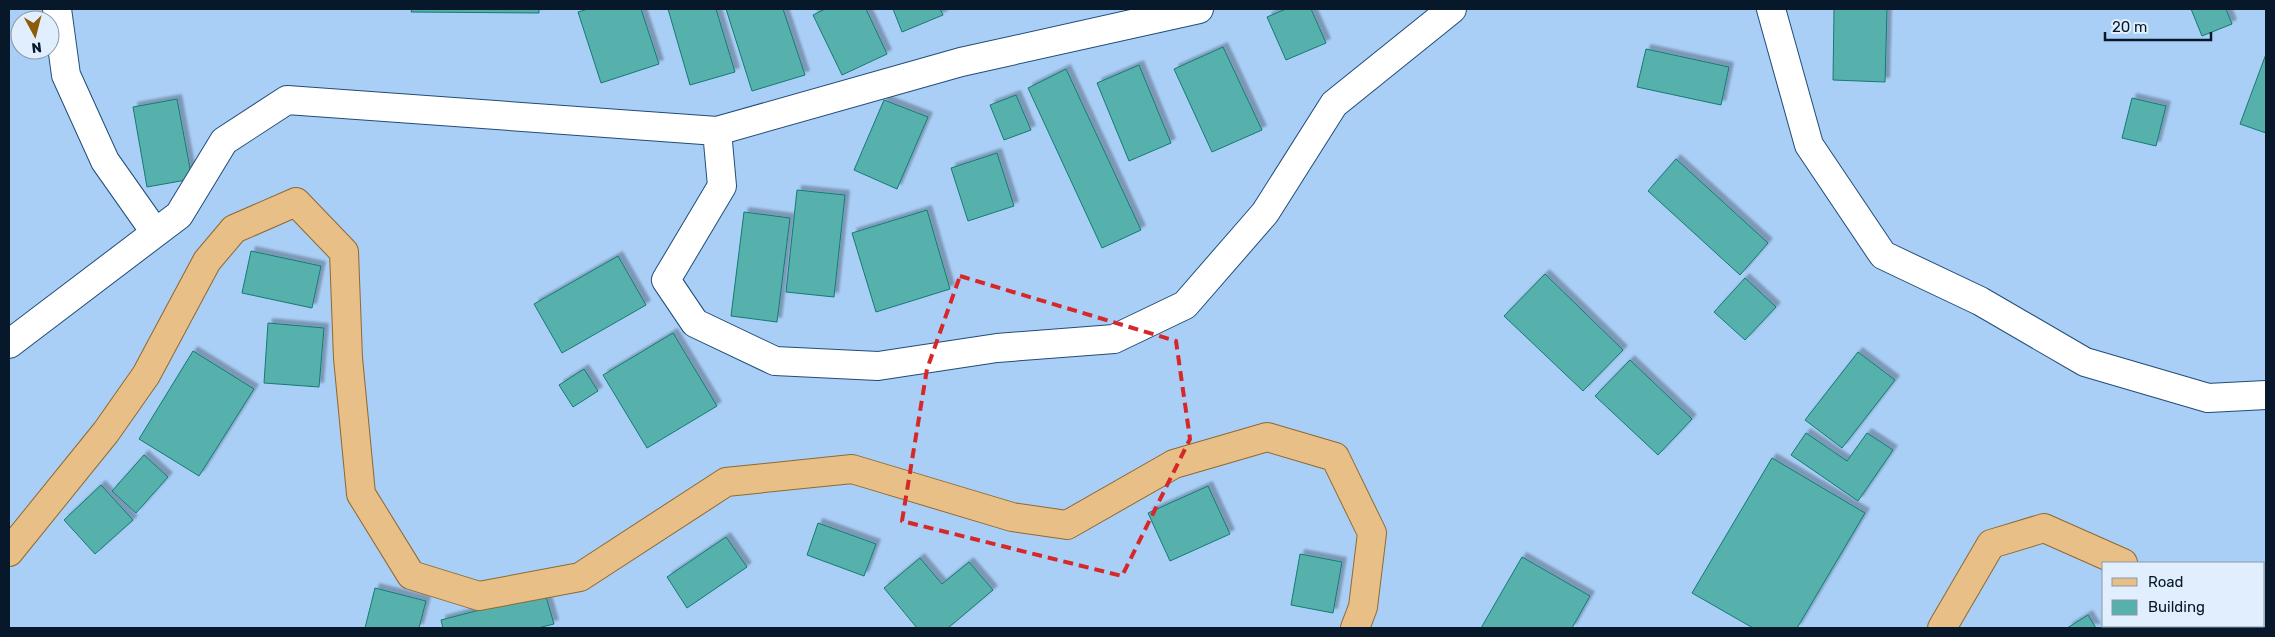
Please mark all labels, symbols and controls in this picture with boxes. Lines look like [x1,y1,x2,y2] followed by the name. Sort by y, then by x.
[10,10,60,60] north arrow
[2105,10,2211,42] scale bar
[2112,18,2147,36] text: 20 m
[30,38,43,56] text: N
[2102,562,2265,627] legend
[2148,573,2184,591] text: Road
[2148,598,2205,616] text: Building

